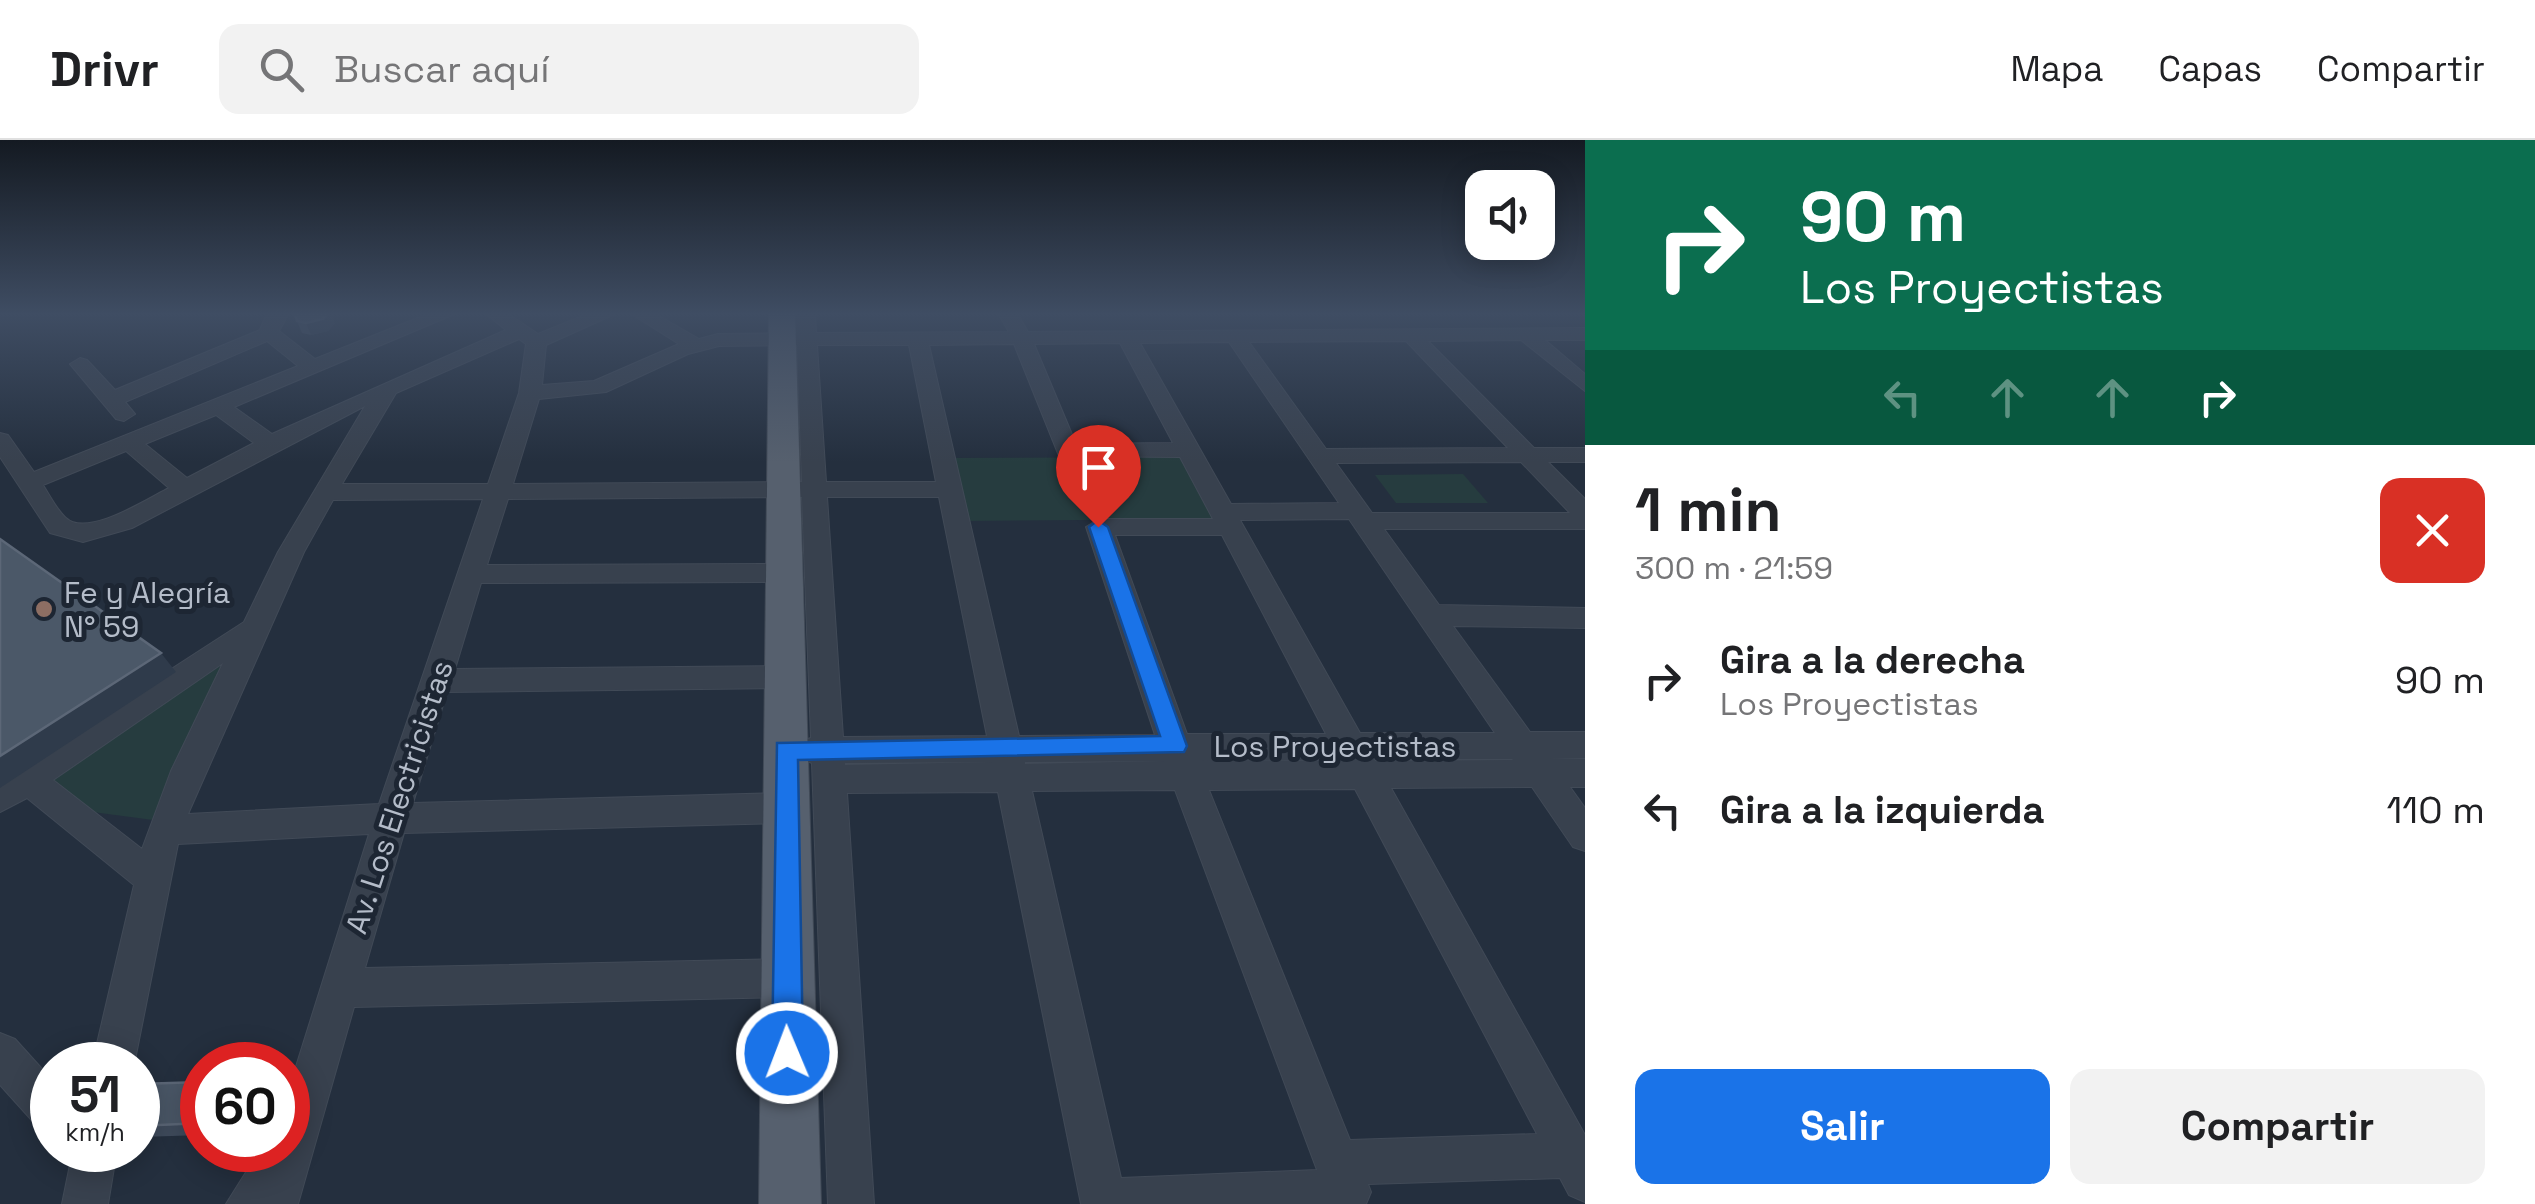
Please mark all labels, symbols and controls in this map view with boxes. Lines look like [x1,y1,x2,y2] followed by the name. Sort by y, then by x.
[219,24,919,114] search box
[50,39,159,100] text: Drivr
[254,42,309,97] icon: search
[334,45,550,93] text: Buscar aquí
[2010,47,2103,91] text: Mapa
[2158,47,2262,91] text: Capas
[2317,47,2485,91] text: Compartir
[1465,170,1555,260] map controls
[1465,170,1555,260] button: sound
[1800,172,1966,261] text: 90 m
[1635,180,1765,310] icon: right
[1800,259,2164,316] text: Los Proyectistas
[1875,370,1930,425] icon: left
[1980,370,2035,425] icon: ahead
[2085,370,2140,425] icon: ahead
[2190,370,2245,425] icon: right
[1056,425,1141,528] pin
[1071,440,1126,495] icon: arrive
[1635,472,1782,549] text: 1 min
[2380,478,2485,583] button: close
[1635,548,1833,588] text: 300 m · 21:59
[64,573,230,646] place label: Fe y Alegría N° 59
[33,598,55,620] marker: Fe y Alegría N° 59
[1720,636,2025,684] text: Gira a la derecha
[1635,653,1690,708] icon: right
[336,655,462,939] street label: Av. Los Electricistas
[2395,656,2485,704] text: 90 m
[1720,684,1979,724] text: Los Proyectistas
[1214,727,1456,766] street label: Los Proyectistas
[1635,783,1690,838] icon: left
[1720,786,2045,834] text: Gira a la izquierda
[2386,786,2485,834] text: 110 m
[735,1001,839,1105] position arrow
[180,1042,310,1172] speed limit sign: 60
[69,1063,121,1127] text: 51
[1635,1069,2050,1184] button: Salir
[2070,1069,2485,1184] button: Compartir
[65,1116,125,1148] text: km/h

